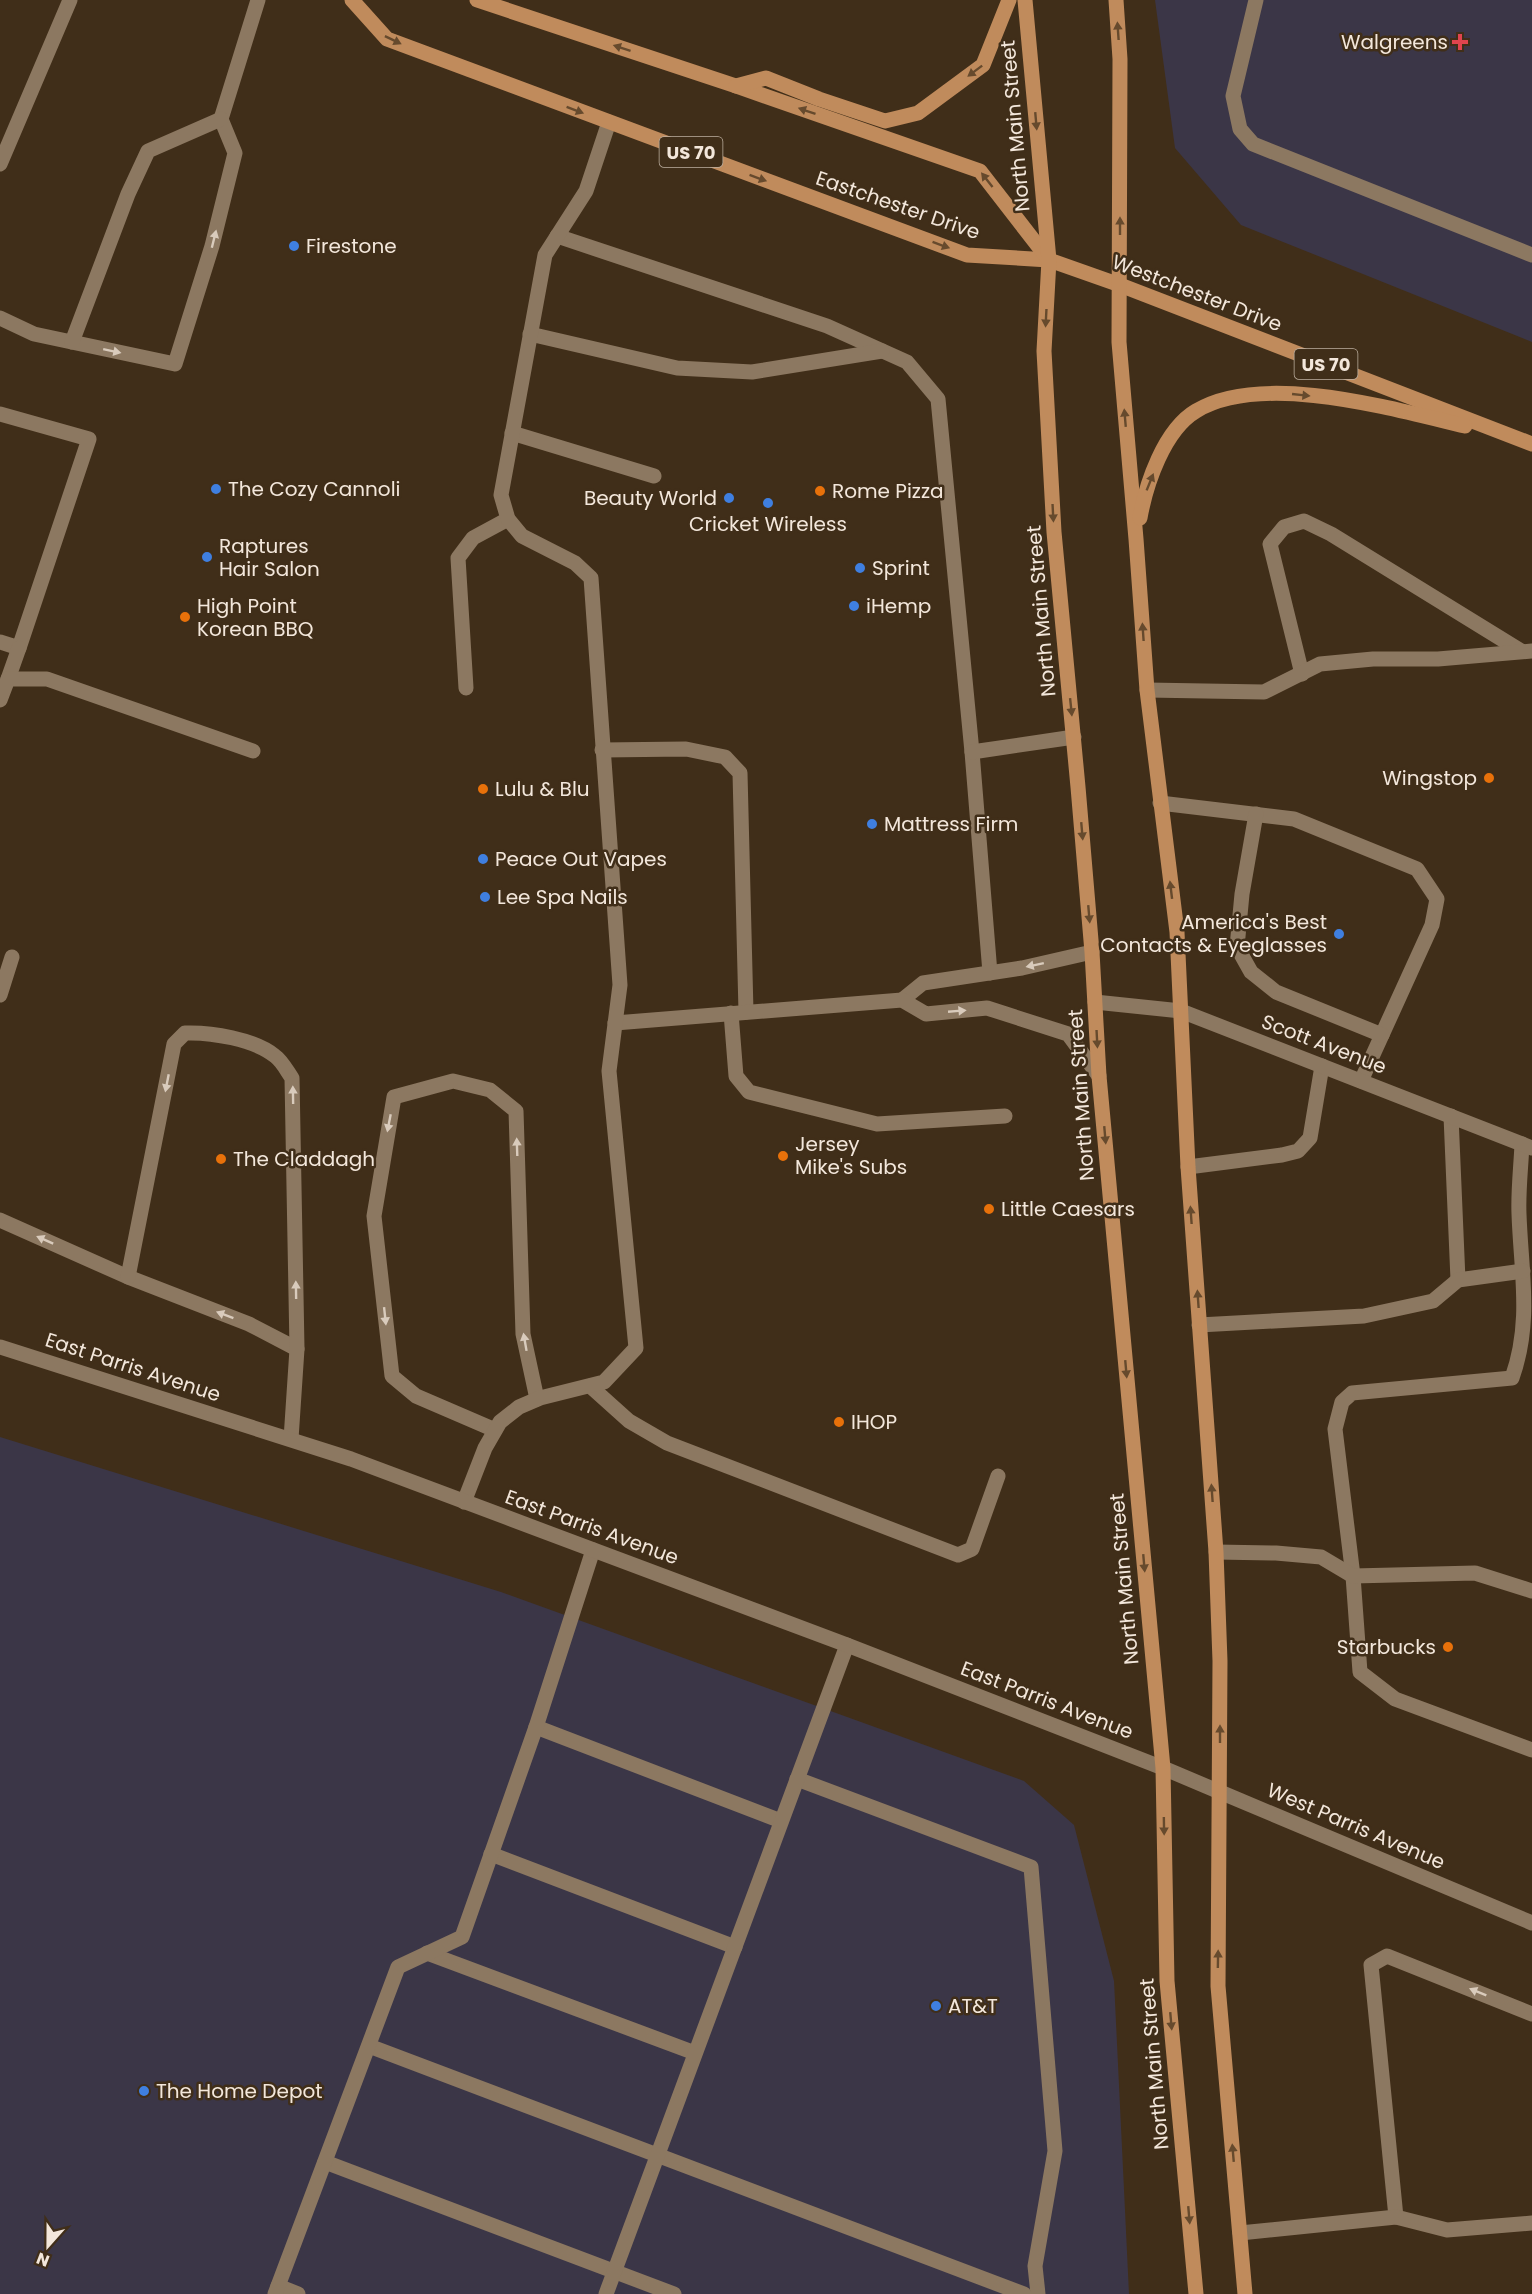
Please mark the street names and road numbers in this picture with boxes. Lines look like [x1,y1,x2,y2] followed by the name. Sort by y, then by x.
[994,39,1036,213] street label: North Main Street
[660,137,722,167] road number: US 70
[812,164,984,246] street label: Eastchester Drive
[1108,248,1286,338] street label: Westchester Drive
[1294,349,1358,379] road number: US 70
[1020,524,1062,698] street label: North Main Street
[1258,1007,1390,1081] street label: Scott Avenue
[1061,1008,1101,1182] street label: North Main Street
[42,1325,224,1409] street label: East Parris Avenue
[501,1483,683,1571] street label: East Parris Avenue
[1103,1492,1145,1666] street label: North Main Street
[957,1654,1137,1746] street label: East Parris Avenue
[1263,1776,1449,1876] street label: West Parris Avenue
[1133,1977,1175,2151] street label: North Main Street

